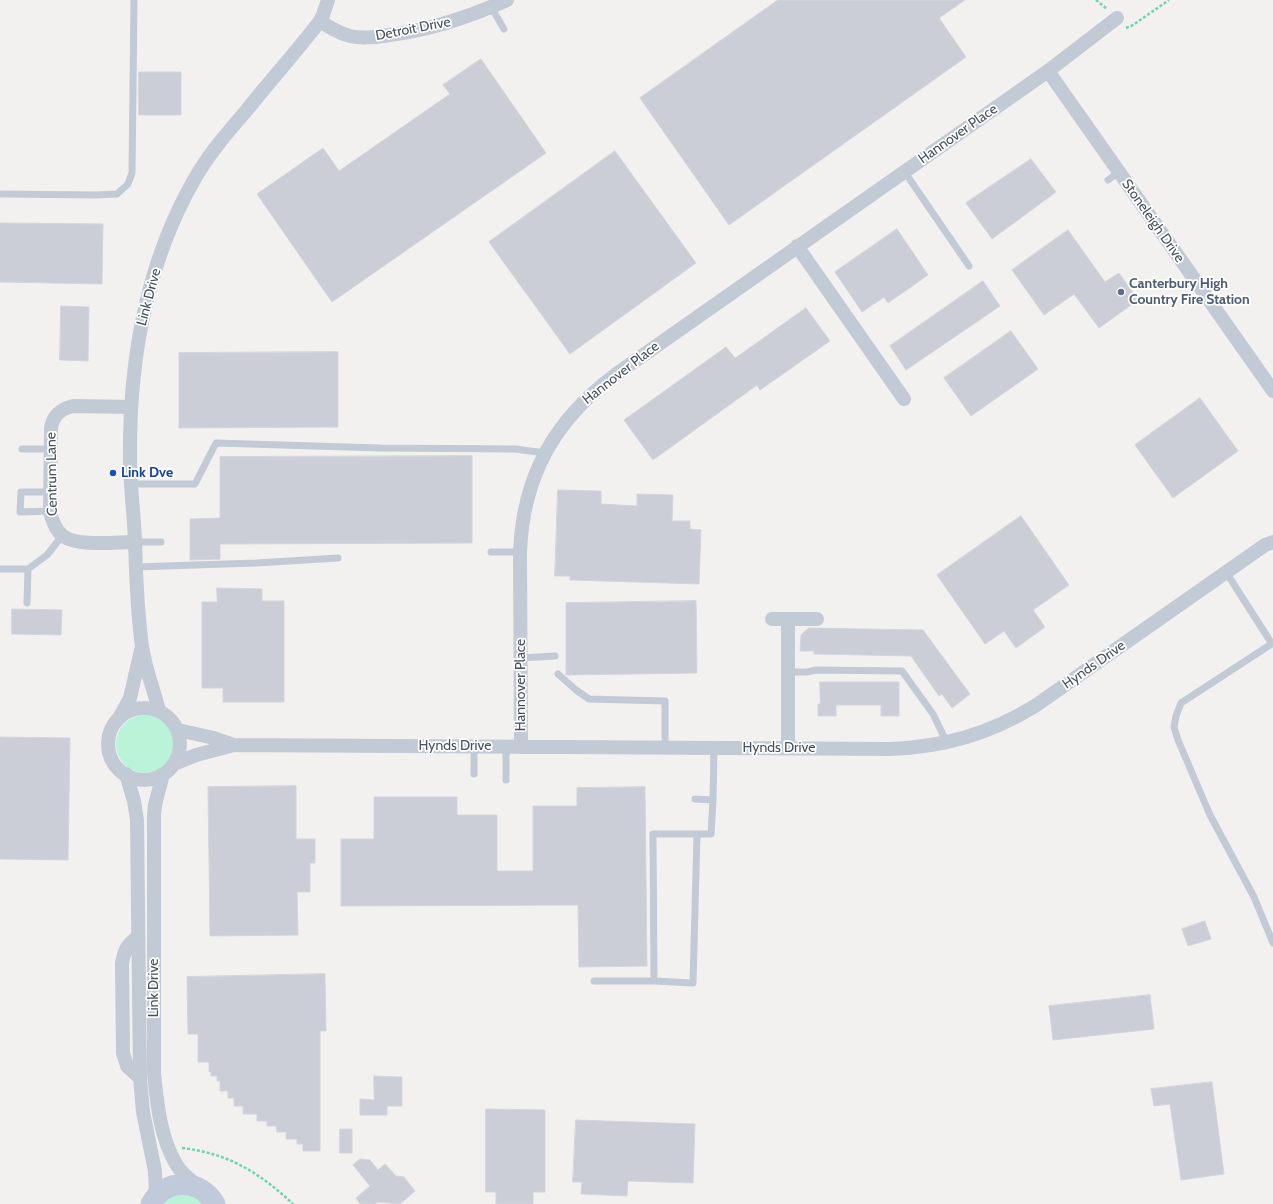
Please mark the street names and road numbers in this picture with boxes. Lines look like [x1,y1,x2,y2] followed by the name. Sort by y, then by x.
[374,13,452,45] street label: Detroit Drive
[915,101,1001,167] street label: Hannover Place
[1118,176,1188,266] street label: Stoneleigh Drive
[133,267,165,327] street label: Link Drive
[579,338,663,408] street label: Hannover Place
[43,432,61,516] street label: Centrum Lane
[1059,637,1129,693] street label: Hynds Drive
[513,639,529,731] street label: Hannover Place
[419,738,491,754] street label: Hynds Drive
[743,740,815,756] street label: Hynds Drive
[146,959,162,1017] street label: Link Drive

